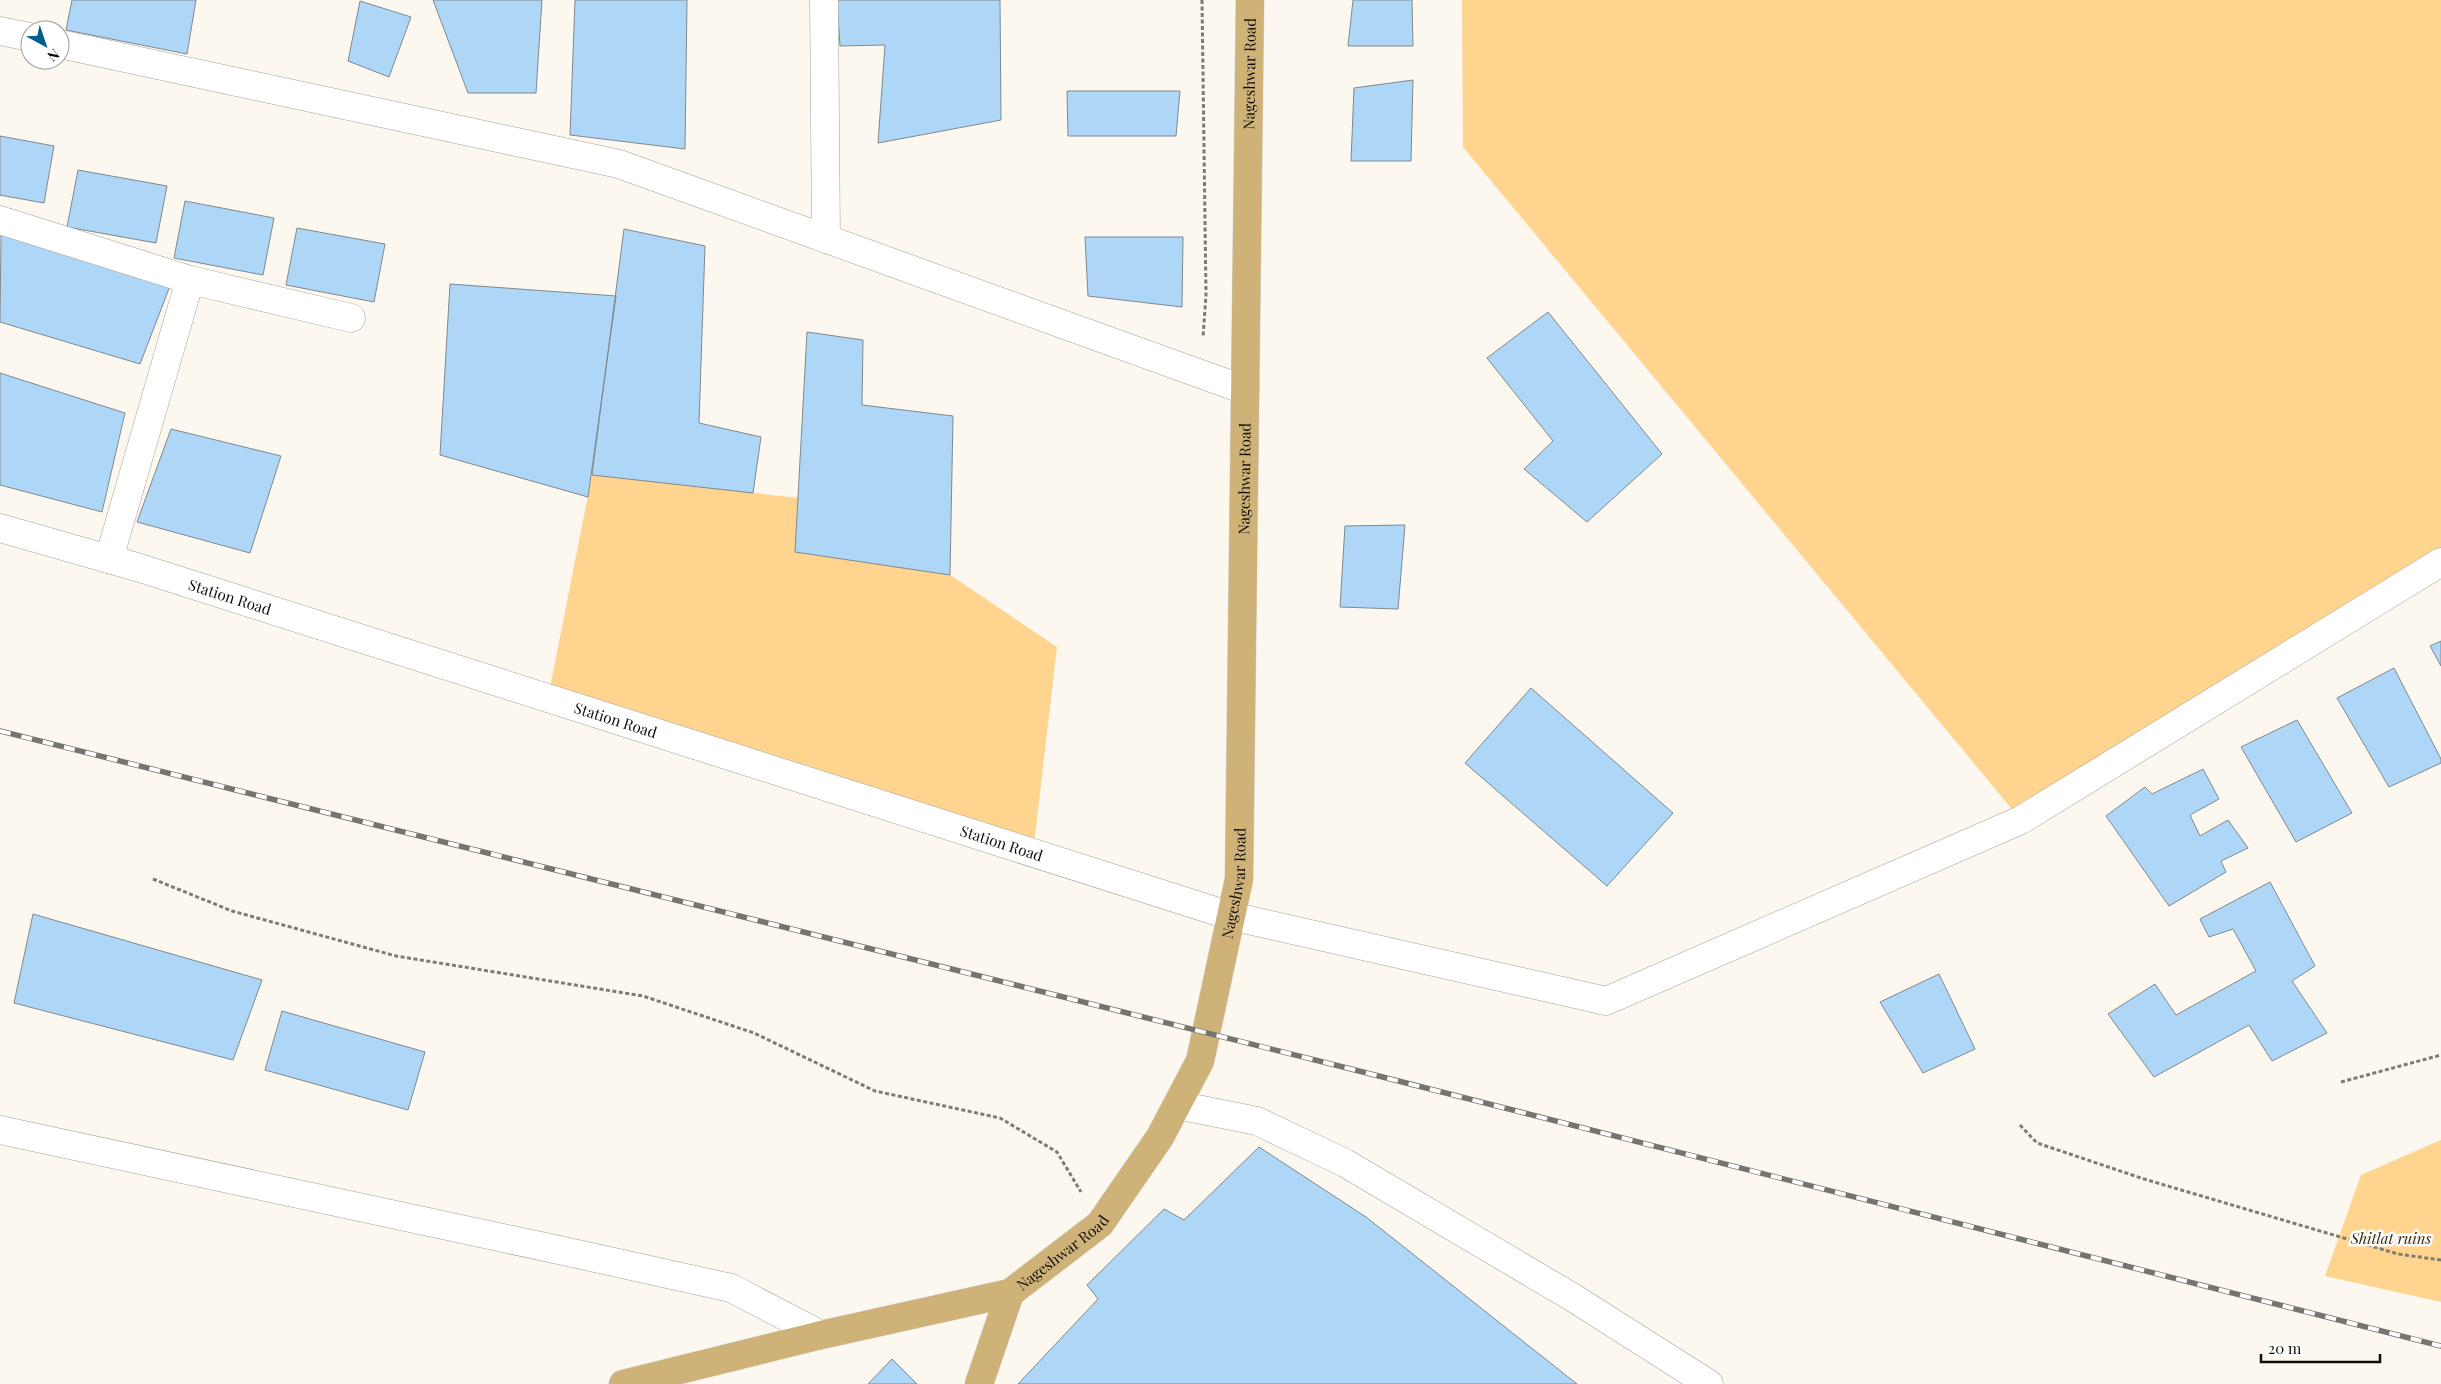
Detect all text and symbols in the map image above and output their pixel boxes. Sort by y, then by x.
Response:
street label: Nageshwar Road [1238,17,1260,130]
north arrow [20,20,70,70]
text: N [44,45,64,66]
street label: Nageshwar Road [1233,422,1255,535]
street label: Station Road [186,574,274,619]
street label: Station Road [572,697,660,742]
street label: Station Road [958,820,1046,865]
street label: Nageshwar Road [1217,827,1250,940]
street label: Nageshwar Road [1012,1211,1113,1295]
park label: Shitlat ruins [2350,1228,2432,1248]
scale bar [2261,1332,2380,1364]
text: 20 m [2268,1338,2302,1358]

